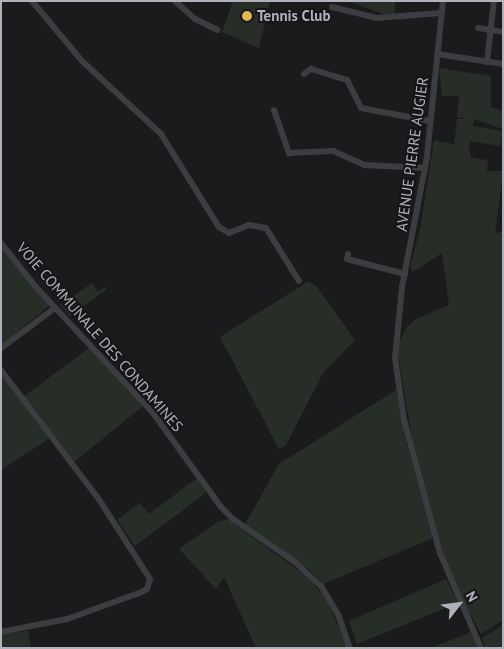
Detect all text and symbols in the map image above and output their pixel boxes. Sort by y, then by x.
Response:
place label: Tennis Club [257,7,331,25]
marker: Tennis Club [241,10,253,22]
street label: AVENUE PIERRE AUGIER [392,75,432,233]
street label: VOIE COMMUNALE DES CONDAMINES [13,239,187,435]
north arrow [434,579,484,629]
text: N [462,588,482,605]

